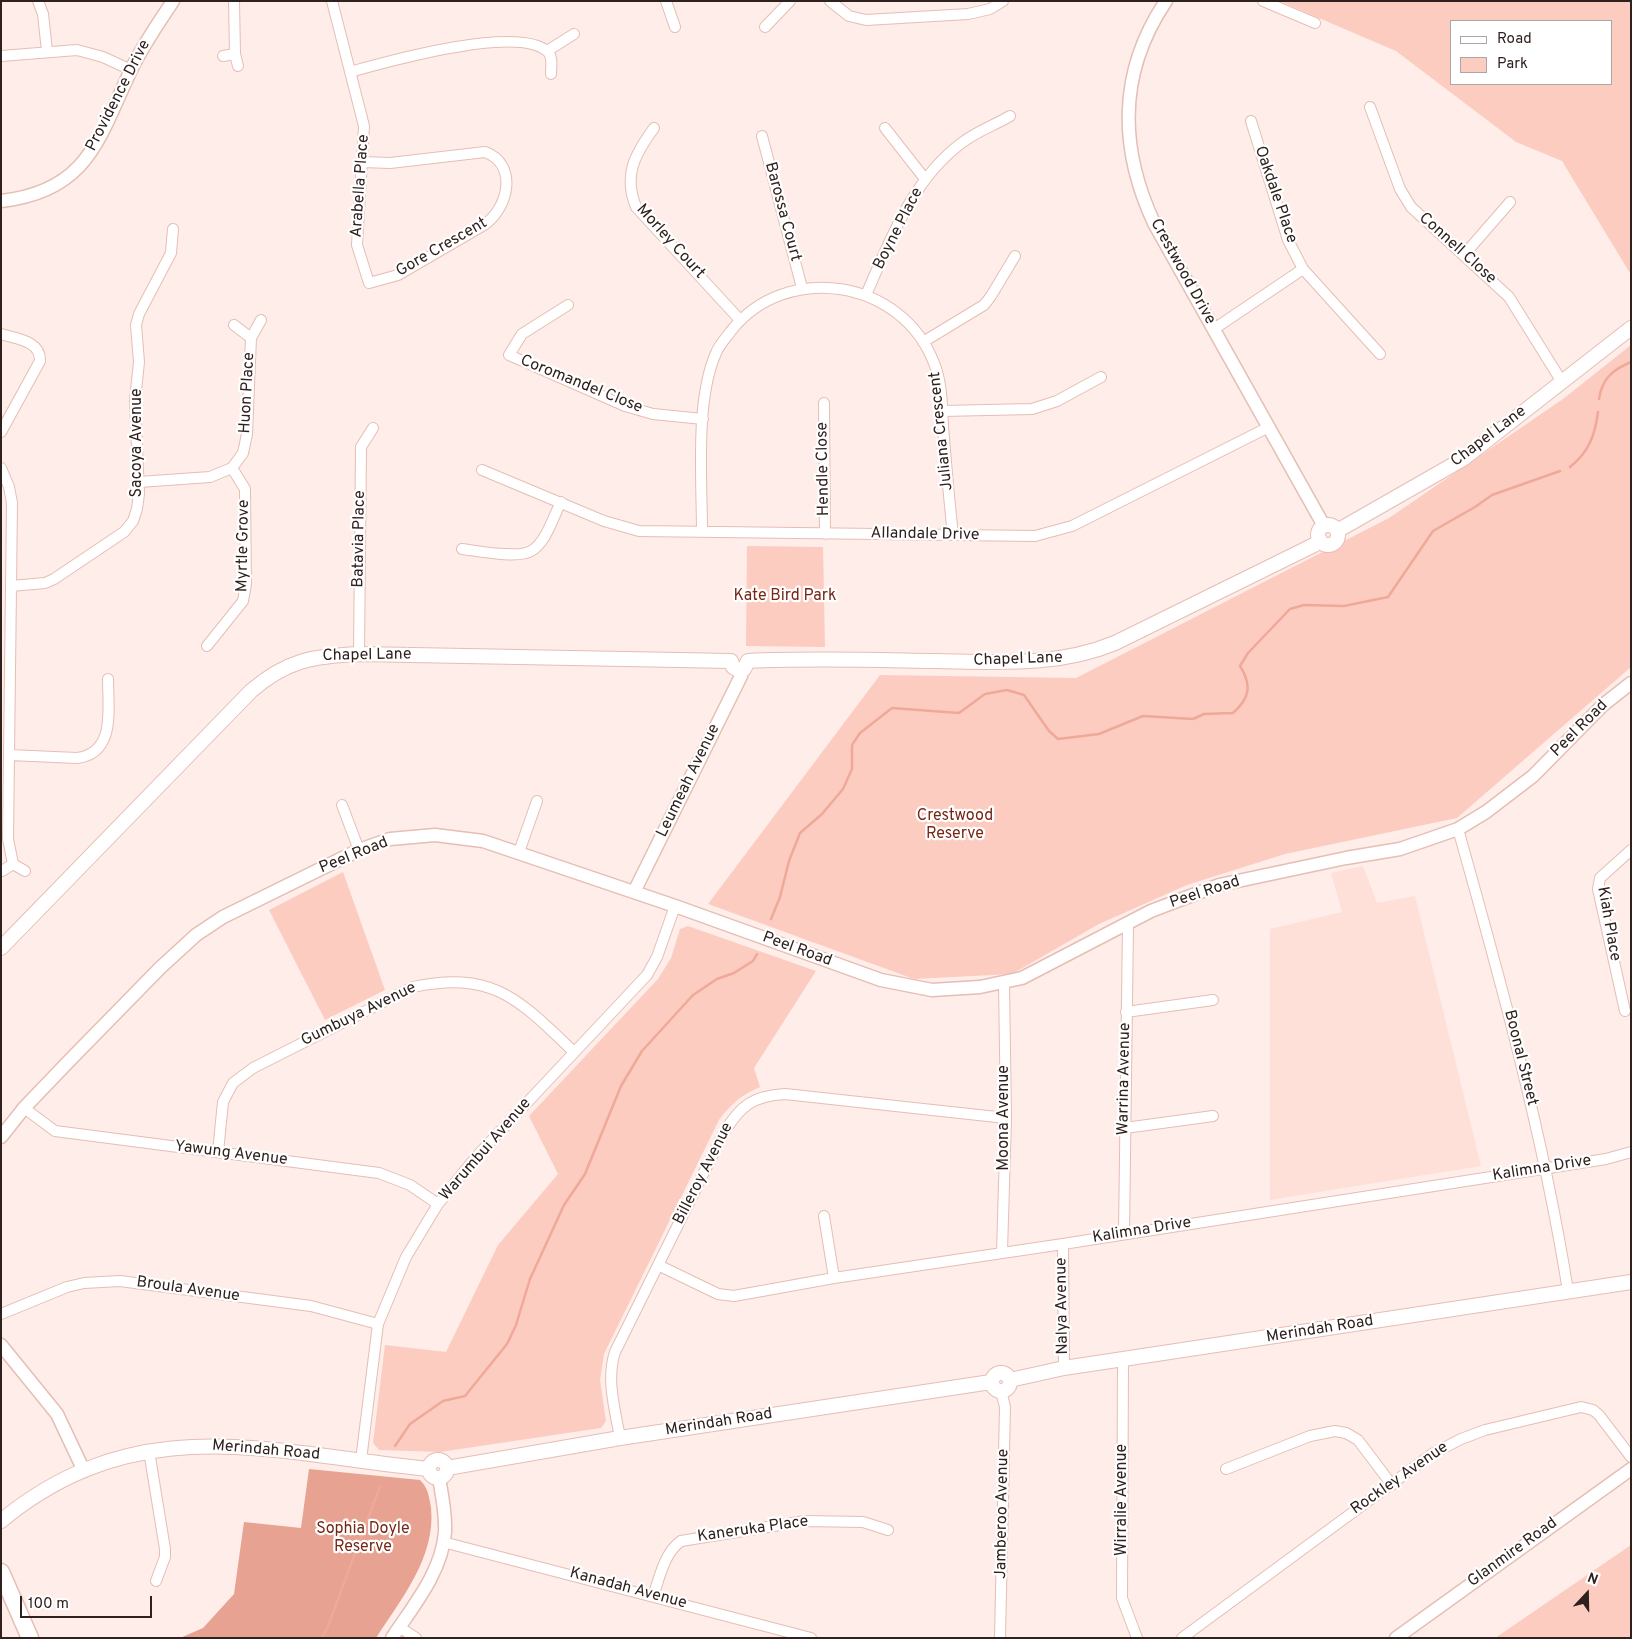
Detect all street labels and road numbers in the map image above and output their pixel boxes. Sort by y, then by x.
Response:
street label: Providence Drive [83,37,155,155]
street label: Arabella Place [348,134,374,238]
street label: Oakdale Place [1249,144,1301,246]
street label: Barossa Court [760,160,804,264]
street label: Boyne Place [870,185,928,273]
street label: Morley Court [632,201,708,283]
street label: Connell Close [1414,209,1500,289]
street label: Gore Crescent [393,214,491,282]
street label: Crestwood Drive [1145,216,1219,328]
street label: Huon Place [236,352,260,434]
street label: Coromandel Close [517,352,645,418]
street label: Juliana Crescent [926,371,958,491]
street label: Sacoya Avenue [128,388,148,498]
street label: Chapel Lane [1448,402,1530,472]
street label: Hendle Close [814,422,834,516]
street label: Batavia Place [350,490,370,588]
street label: Myrtle Grove [234,500,254,592]
street label: Allandale Drive [870,524,980,546]
street label: Chapel Lane [322,646,412,666]
street label: Chapel Lane [973,649,1063,671]
street label: Peel Road [1548,697,1612,761]
street label: Leumeah Avenue [653,721,725,841]
street label: Peel Road [317,833,391,879]
street label: Peel Road [1167,873,1243,913]
street label: Kiah Place [1592,885,1624,963]
street label: Peel Road [760,929,834,971]
street label: Gumbuya Avenue [298,979,420,1051]
street label: Boonal Street [1499,1008,1541,1108]
street label: Warrina Avenue [1114,1022,1136,1136]
street label: Moona Avenue [995,1065,1015,1171]
street label: Warumbui Avenue [436,1095,536,1205]
street label: Billeroy Avenue [670,1120,738,1228]
street label: Yawung Avenue [174,1138,288,1170]
street label: Kalimna Drive [1491,1152,1593,1186]
street label: Kalimna Drive [1091,1214,1193,1248]
street label: Nalya Avenue [1053,1257,1073,1355]
street label: Broula Avenue [135,1273,241,1307]
street label: Merindah Road [1265,1312,1375,1348]
street label: Merindah Road [664,1405,774,1441]
street label: Merindah Road [211,1437,321,1465]
street label: Rockley Avenue [1348,1438,1452,1520]
street label: Wirralie Avenue [1113,1444,1133,1556]
street label: Jamberoo Avenue [992,1449,1014,1579]
street label: Kaneruka Place [696,1513,810,1547]
street label: Glanmire Road [1465,1514,1561,1592]
street label: Kanadah Avenue [567,1564,689,1614]

